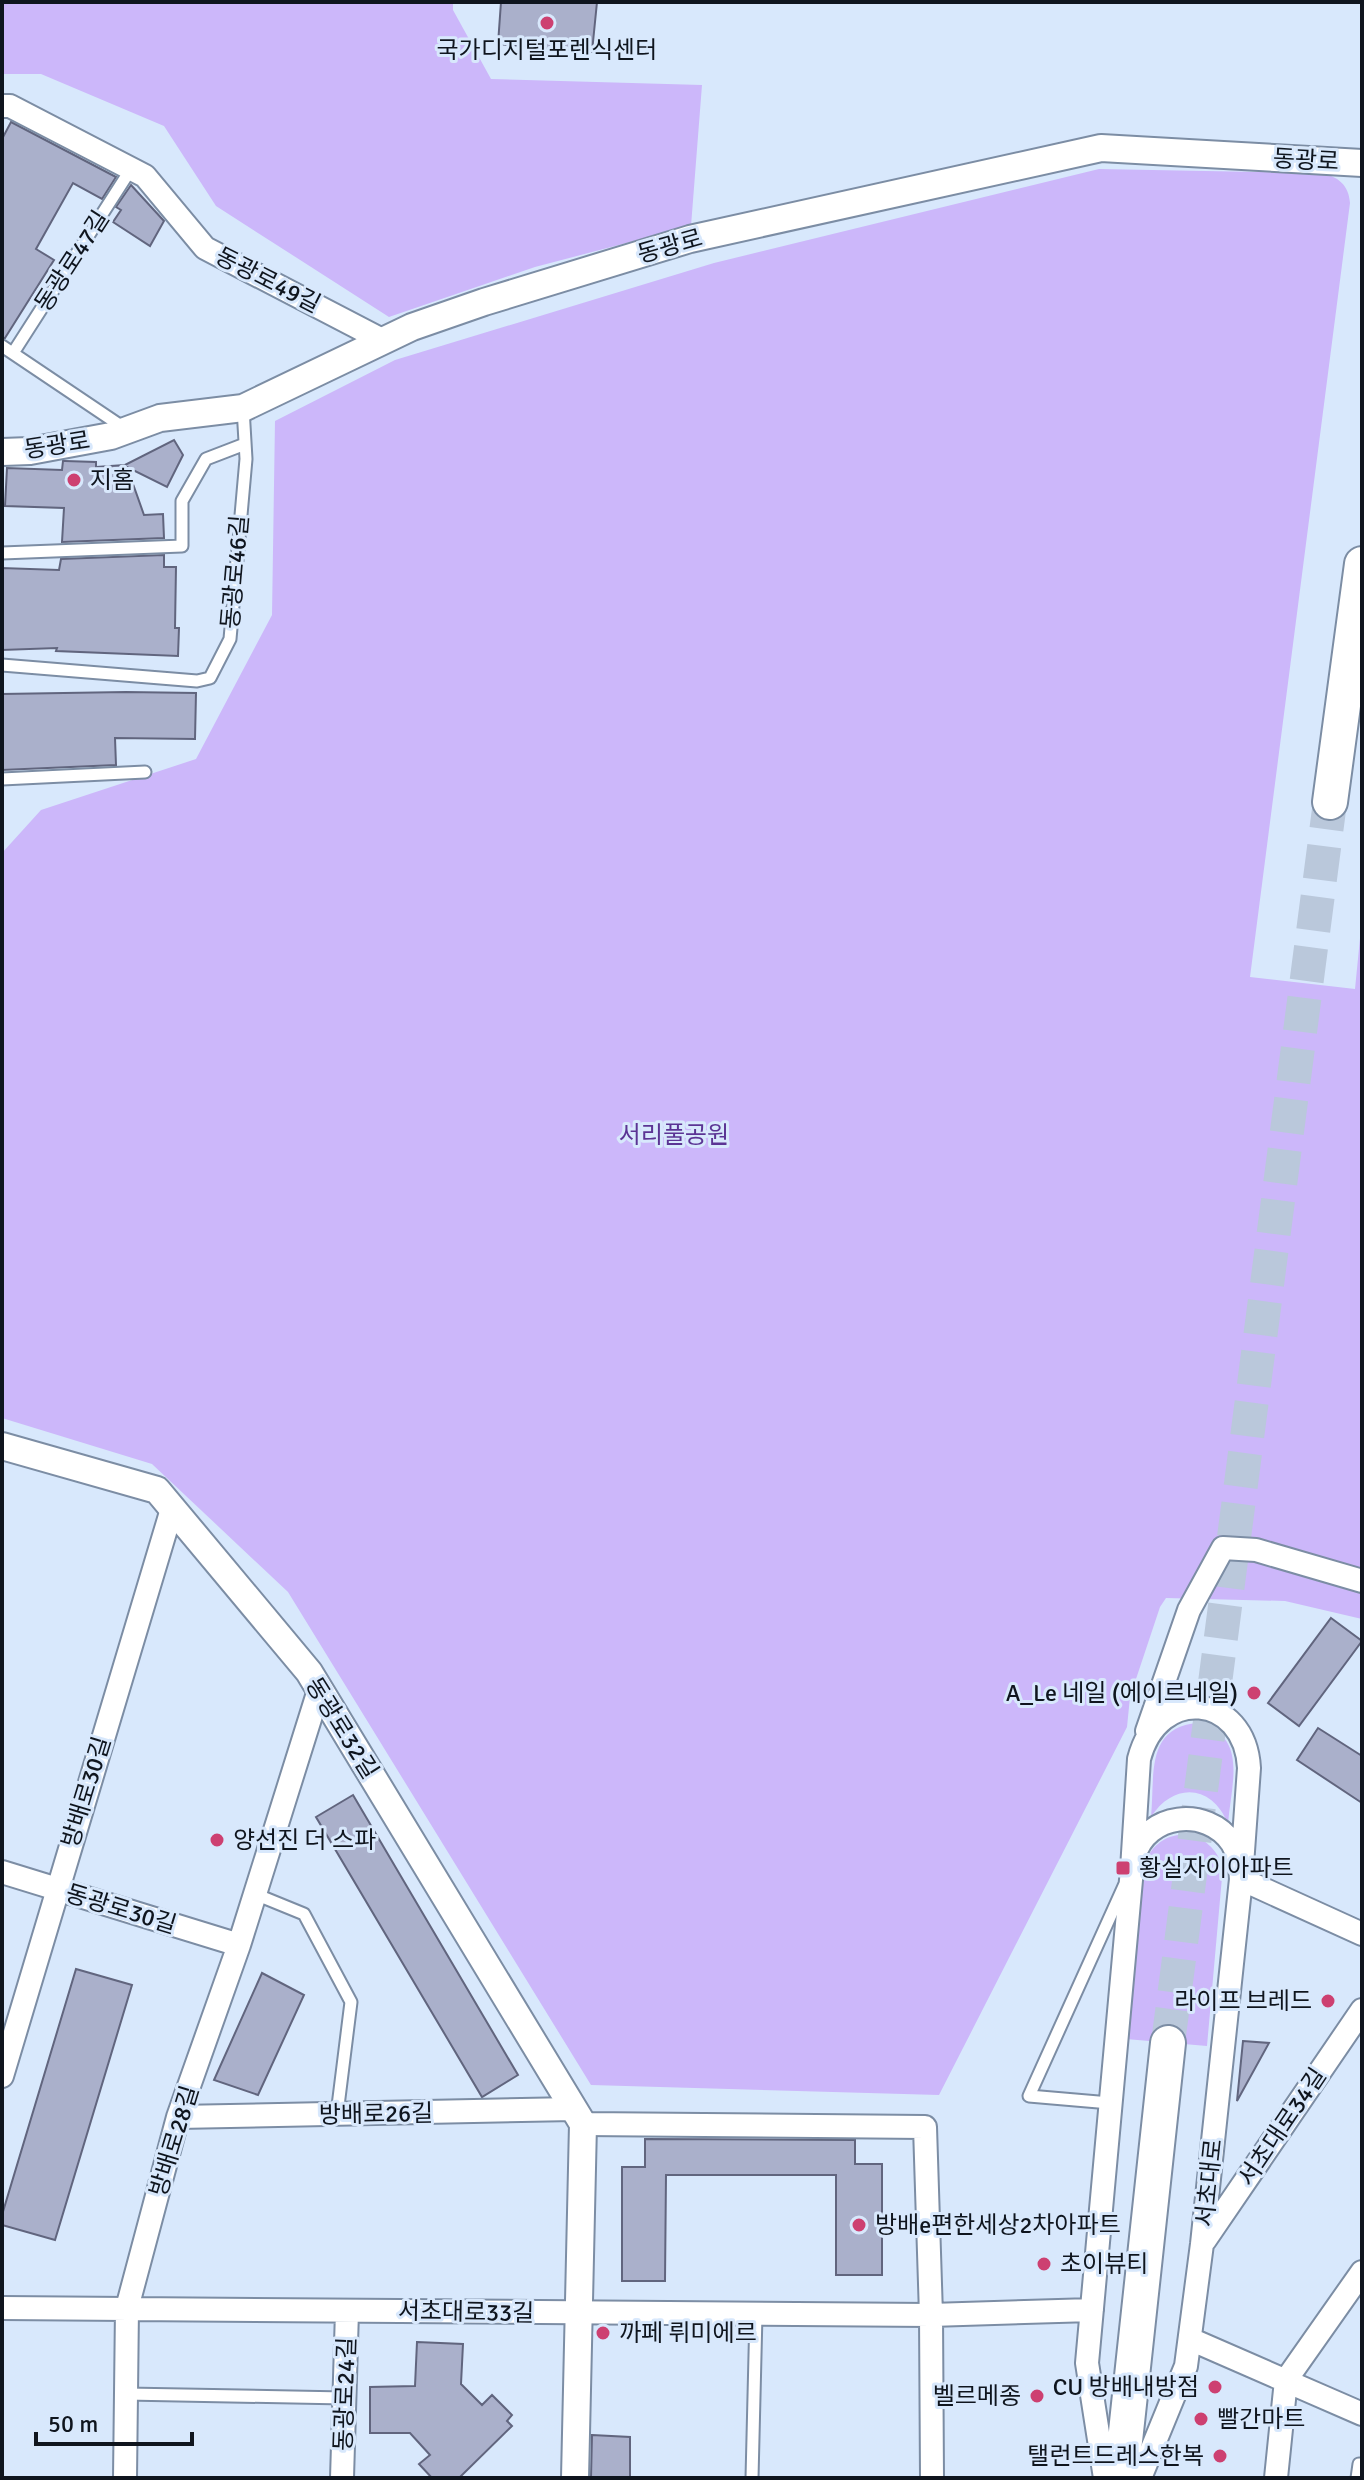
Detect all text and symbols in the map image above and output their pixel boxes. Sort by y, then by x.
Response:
marker: 국가디지털포렌식센터 [538,14,556,32]
place label: 국가디지털포렌식센터 [437,35,657,65]
street label: 동광로 [1272,143,1340,177]
street label: 동광로47길 [28,205,116,317]
street label: 동광로 [634,222,706,270]
street label: 동광로49길 [210,241,326,319]
street label: 동광로 [22,425,92,465]
place label: 지홈 [90,465,134,495]
marker: 지홈 [65,471,83,489]
street label: 동광로46길 [215,514,255,630]
park label: 서리풀공원 [619,1120,729,1150]
street label: 동광로32길 [299,1672,385,1784]
place label: A_Le 네일 (에이르네일) [1006,1678,1238,1708]
marker: A_Le 네일 (에이르네일) [1245,1684,1263,1702]
street label: 방배로30길 [55,1733,117,1851]
place label: 양선진 더 스파 [233,1825,376,1855]
marker: 양선진 더 스파 [208,1831,226,1849]
place label: 황실자이아파트 [1139,1853,1294,1883]
marker: 황실자이아파트 [1114,1859,1132,1877]
street label: 동광로30길 [62,1878,180,1940]
place label: 라이프 브레드 [1174,1986,1312,2016]
marker: 라이프 브레드 [1319,1992,1337,2010]
street label: 서초대로34길 [1231,2062,1333,2192]
street label: 방배로28길 [143,2082,205,2200]
street label: 방배로26길 [319,2098,433,2130]
street label: 서초대로 [1189,2138,1229,2228]
place label: 방배e편한세상2차아파트 [875,2210,1121,2240]
marker: 방배e편한세상2차아파트 [850,2216,868,2234]
place label: 초이뷰티 [1060,2249,1148,2279]
marker: 초이뷰티 [1035,2255,1053,2273]
street label: 서초대로33길 [398,2296,534,2328]
place label: 까페 뤼미에르 [619,2318,757,2348]
marker: 까페 뤼미에르 [594,2324,612,2342]
street label: 동광로24길 [328,2336,362,2452]
place label: CU 방배내방점 [1053,2372,1199,2402]
marker: CU 방배내방점 [1206,2378,1224,2396]
place label: 벨르메종 [933,2381,1021,2411]
marker: 벨르메종 [1028,2387,1046,2405]
scale bar [36,2396,192,2446]
place label: 빨간마트 [1217,2404,1305,2434]
text: 50 m [48,2409,98,2439]
marker: 빨간마트 [1192,2410,1210,2428]
place label: 탤런트드레스한복 [1027,2441,1204,2471]
marker: 탤런트드레스한복 [1211,2447,1229,2465]

